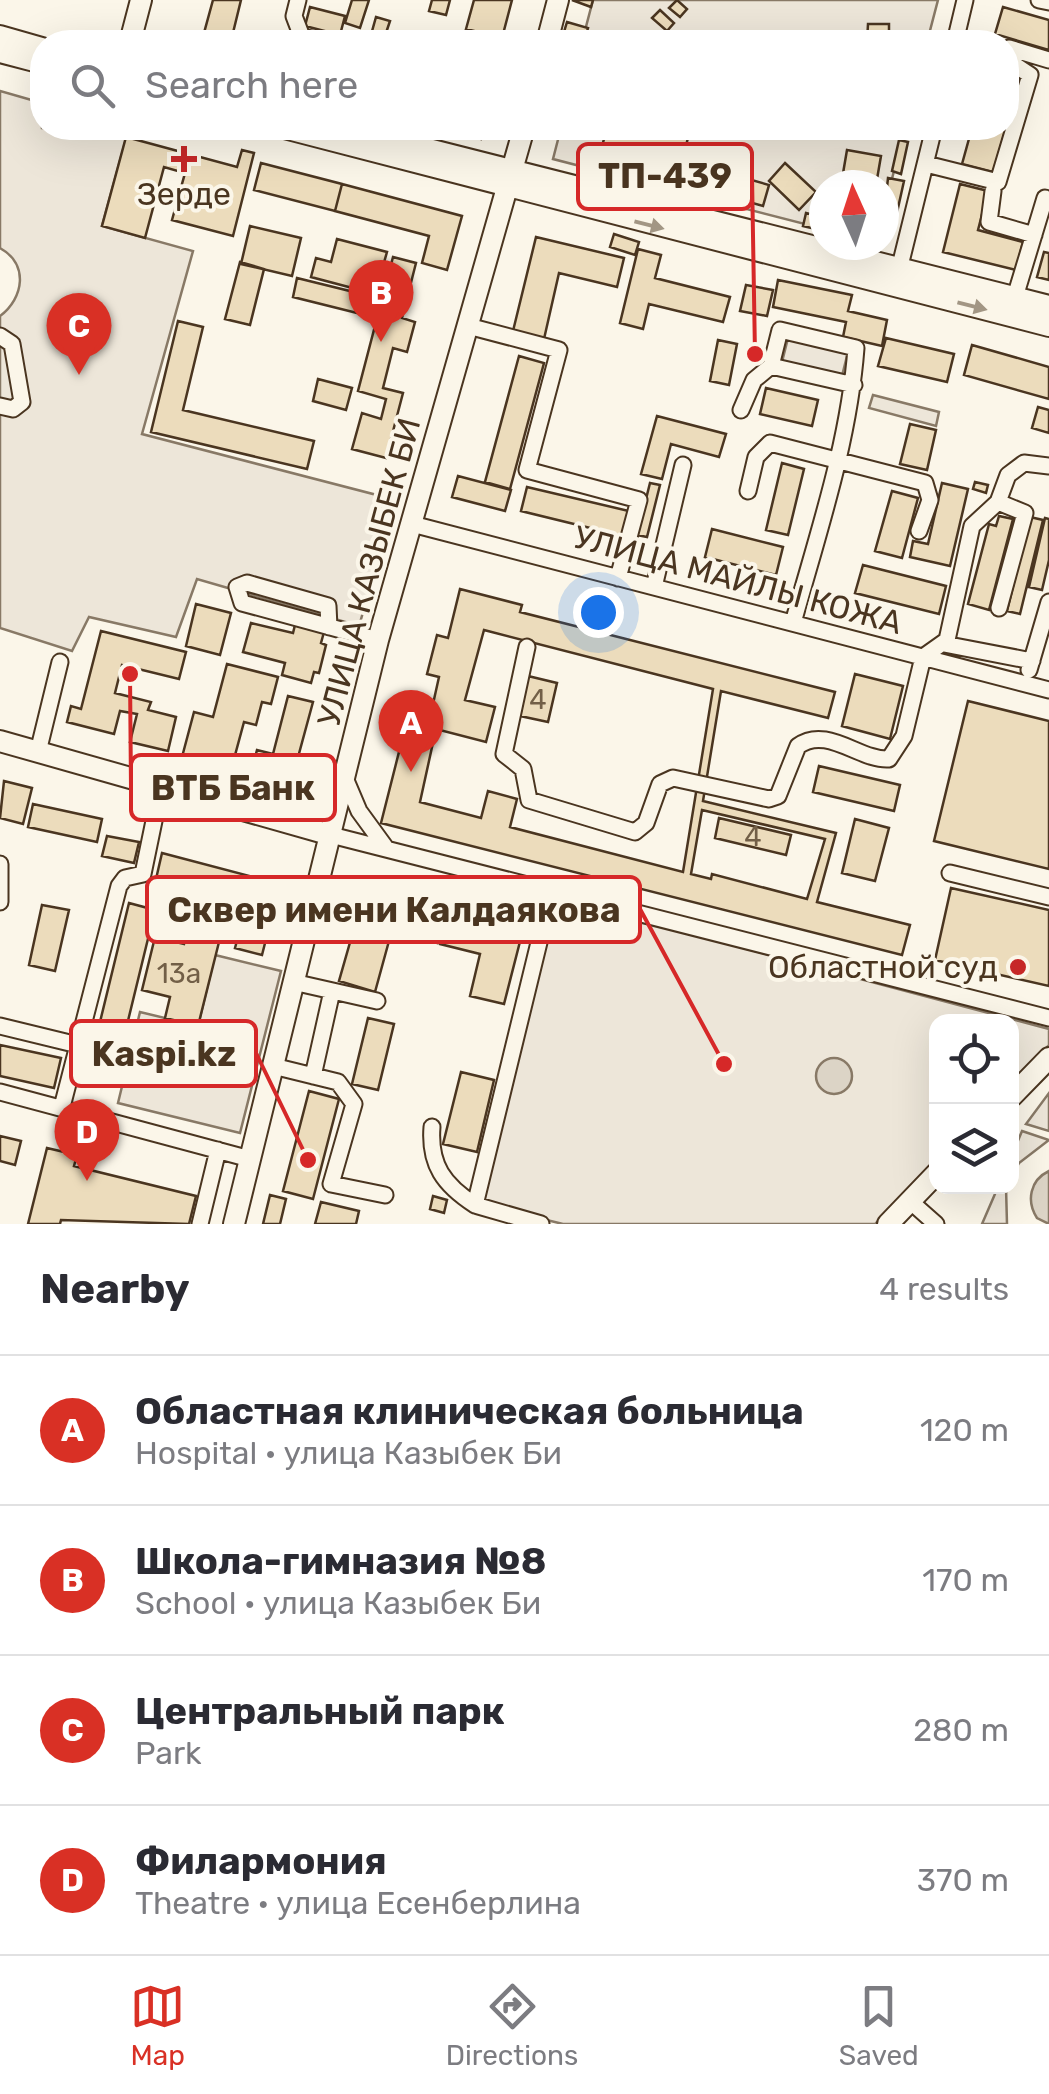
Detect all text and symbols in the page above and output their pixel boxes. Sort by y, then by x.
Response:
search box [30,30,1019,140]
icon: search [65,58,120,113]
text: Search here [145,62,358,108]
callout: ТП-439 [578,144,752,209]
marker: Зерде [173,148,195,170]
text: ТП-439 [598,155,732,197]
north arrow [809,170,899,260]
place label: Зерде [137,175,231,213]
one-way arrow [634,217,665,233]
pin: B [348,260,414,342]
pin: C [46,292,112,375]
one-way arrow [957,299,988,315]
street label: УЛИЦА КАЗЫБЕК БИ [310,414,428,730]
street label: УЛИЦА МАЙЛЫ КОЖА [570,518,906,642]
your location [573,587,624,638]
house number: 4 [529,683,547,716]
pin: A [378,690,444,772]
callout: ВТБ Банк [131,755,335,820]
text: ВТБ Банк [151,767,315,809]
house number: 4 [744,820,762,853]
callout: Сквер имени Калдаякова [147,877,640,942]
text: Сквер имени Калдаякова [167,889,621,931]
place label: Областной суд [768,948,998,986]
marker: Областной суд [1007,956,1029,978]
house number: 13а [157,957,201,990]
map controls [929,1014,1019,1194]
button: locate [929,1014,1019,1104]
callout: Kaspi.kz [71,1021,256,1086]
text: Kaspi.kz [92,1033,236,1075]
pin: D [54,1098,120,1181]
button: layers [929,1104,1019,1194]
text: Nearby [40,1264,190,1314]
text: 4 results [879,1270,1009,1308]
text: Областная клиническая больница [135,1388,804,1434]
text: A [61,1411,84,1449]
text: 120 m [920,1411,1009,1449]
text: Hospital · улица Казыбек Би [135,1434,562,1472]
text: Школа-гимназия №8 [135,1538,546,1584]
text: B [61,1561,84,1599]
text: 170 m [922,1561,1009,1599]
text: School · улица Казыбек Би [135,1584,541,1622]
text: Центральный парк [135,1688,505,1734]
text: C [61,1711,84,1749]
text: 280 m [913,1711,1009,1749]
text: Park [135,1734,202,1772]
text: Филармония [135,1838,387,1884]
text: D [61,1861,84,1899]
text: 370 m [917,1861,1009,1899]
text: Theatre · улица Есенберлина [135,1884,581,1922]
tab: Map [130,1979,185,2072]
tab: Directions [446,1979,578,2072]
tab: Saved [839,1979,919,2072]

